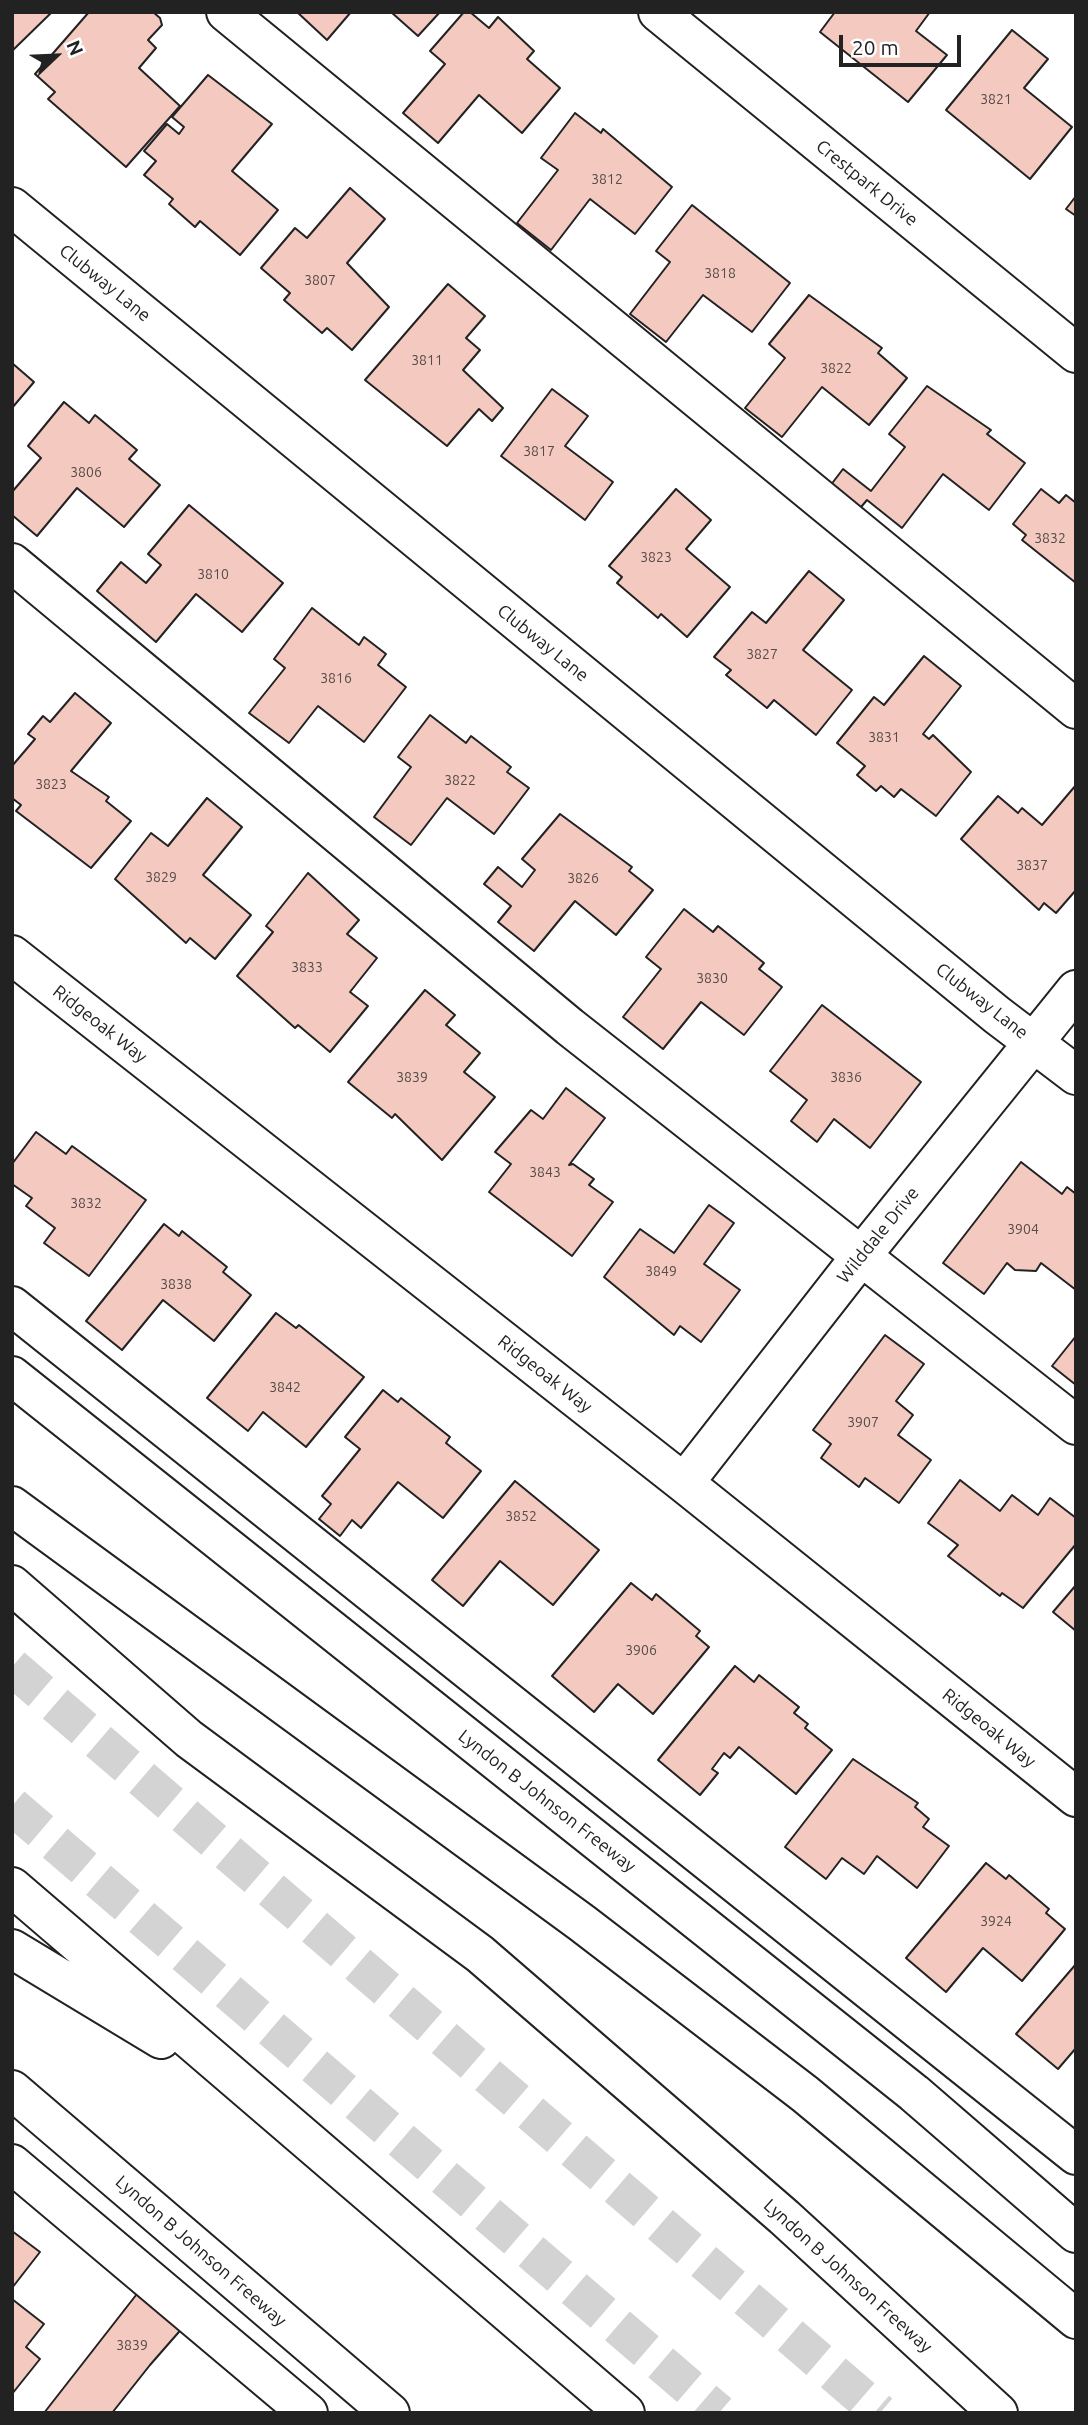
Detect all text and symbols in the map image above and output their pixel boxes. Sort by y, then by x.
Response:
north arrow [21,21,91,91]
scale bar [843,21,965,65]
text: 20 m [852,35,899,59]
text: N [62,37,88,59]
house number: 3821 [980,91,1012,107]
street label: Crestpark Drive [812,135,922,231]
house number: 3812 [591,171,623,187]
street label: Clubway Lane [55,240,155,326]
house number: 3818 [704,265,736,281]
house number: 3807 [304,272,336,288]
house number: 3811 [411,352,443,368]
house number: 3822 [820,360,852,376]
house number: 3817 [523,443,555,459]
house number: 3806 [70,464,102,480]
house number: 3832 [1034,530,1066,546]
house number: 3823 [640,549,672,565]
house number: 3810 [197,566,229,582]
street label: Clubway Lane [493,600,593,686]
house number: 3827 [746,646,778,662]
house number: 3816 [320,670,352,686]
house number: 3831 [868,729,900,745]
house number: 3822 [444,772,476,788]
house number: 3823 [35,776,67,792]
house number: 3837 [1016,857,1048,873]
house number: 3829 [145,869,177,885]
house number: 3826 [567,870,599,886]
street label: Clubway Lane [932,958,1032,1044]
house number: 3833 [291,959,323,975]
house number: 3830 [696,970,728,986]
street label: Ridgeoak Way [49,981,151,1067]
house number: 3839 [396,1069,428,1085]
house number: 3836 [830,1069,862,1085]
house number: 3843 [529,1164,561,1180]
street label: Wilddale Drive [833,1182,923,1288]
house number: 3832 [70,1195,102,1211]
house number: 3904 [1007,1221,1039,1237]
house number: 3849 [645,1263,677,1279]
house number: 3838 [160,1276,192,1292]
street label: Ridgeoak Way [494,1331,596,1417]
house number: 3842 [269,1379,301,1395]
house number: 3907 [847,1414,879,1430]
house number: 3852 [505,1508,537,1524]
house number: 3906 [625,1642,657,1658]
street label: Ridgeoak Way [938,1684,1040,1772]
street label: Lyndon B Johnson Freeway [454,1725,640,1877]
house number: 3924 [980,1913,1012,1929]
street label: Lyndon B Johnson Freeway [111,2171,291,2331]
street label: Lyndon B Johnson Freeway [759,2195,937,2357]
house number: 3839 [116,2337,148,2353]

